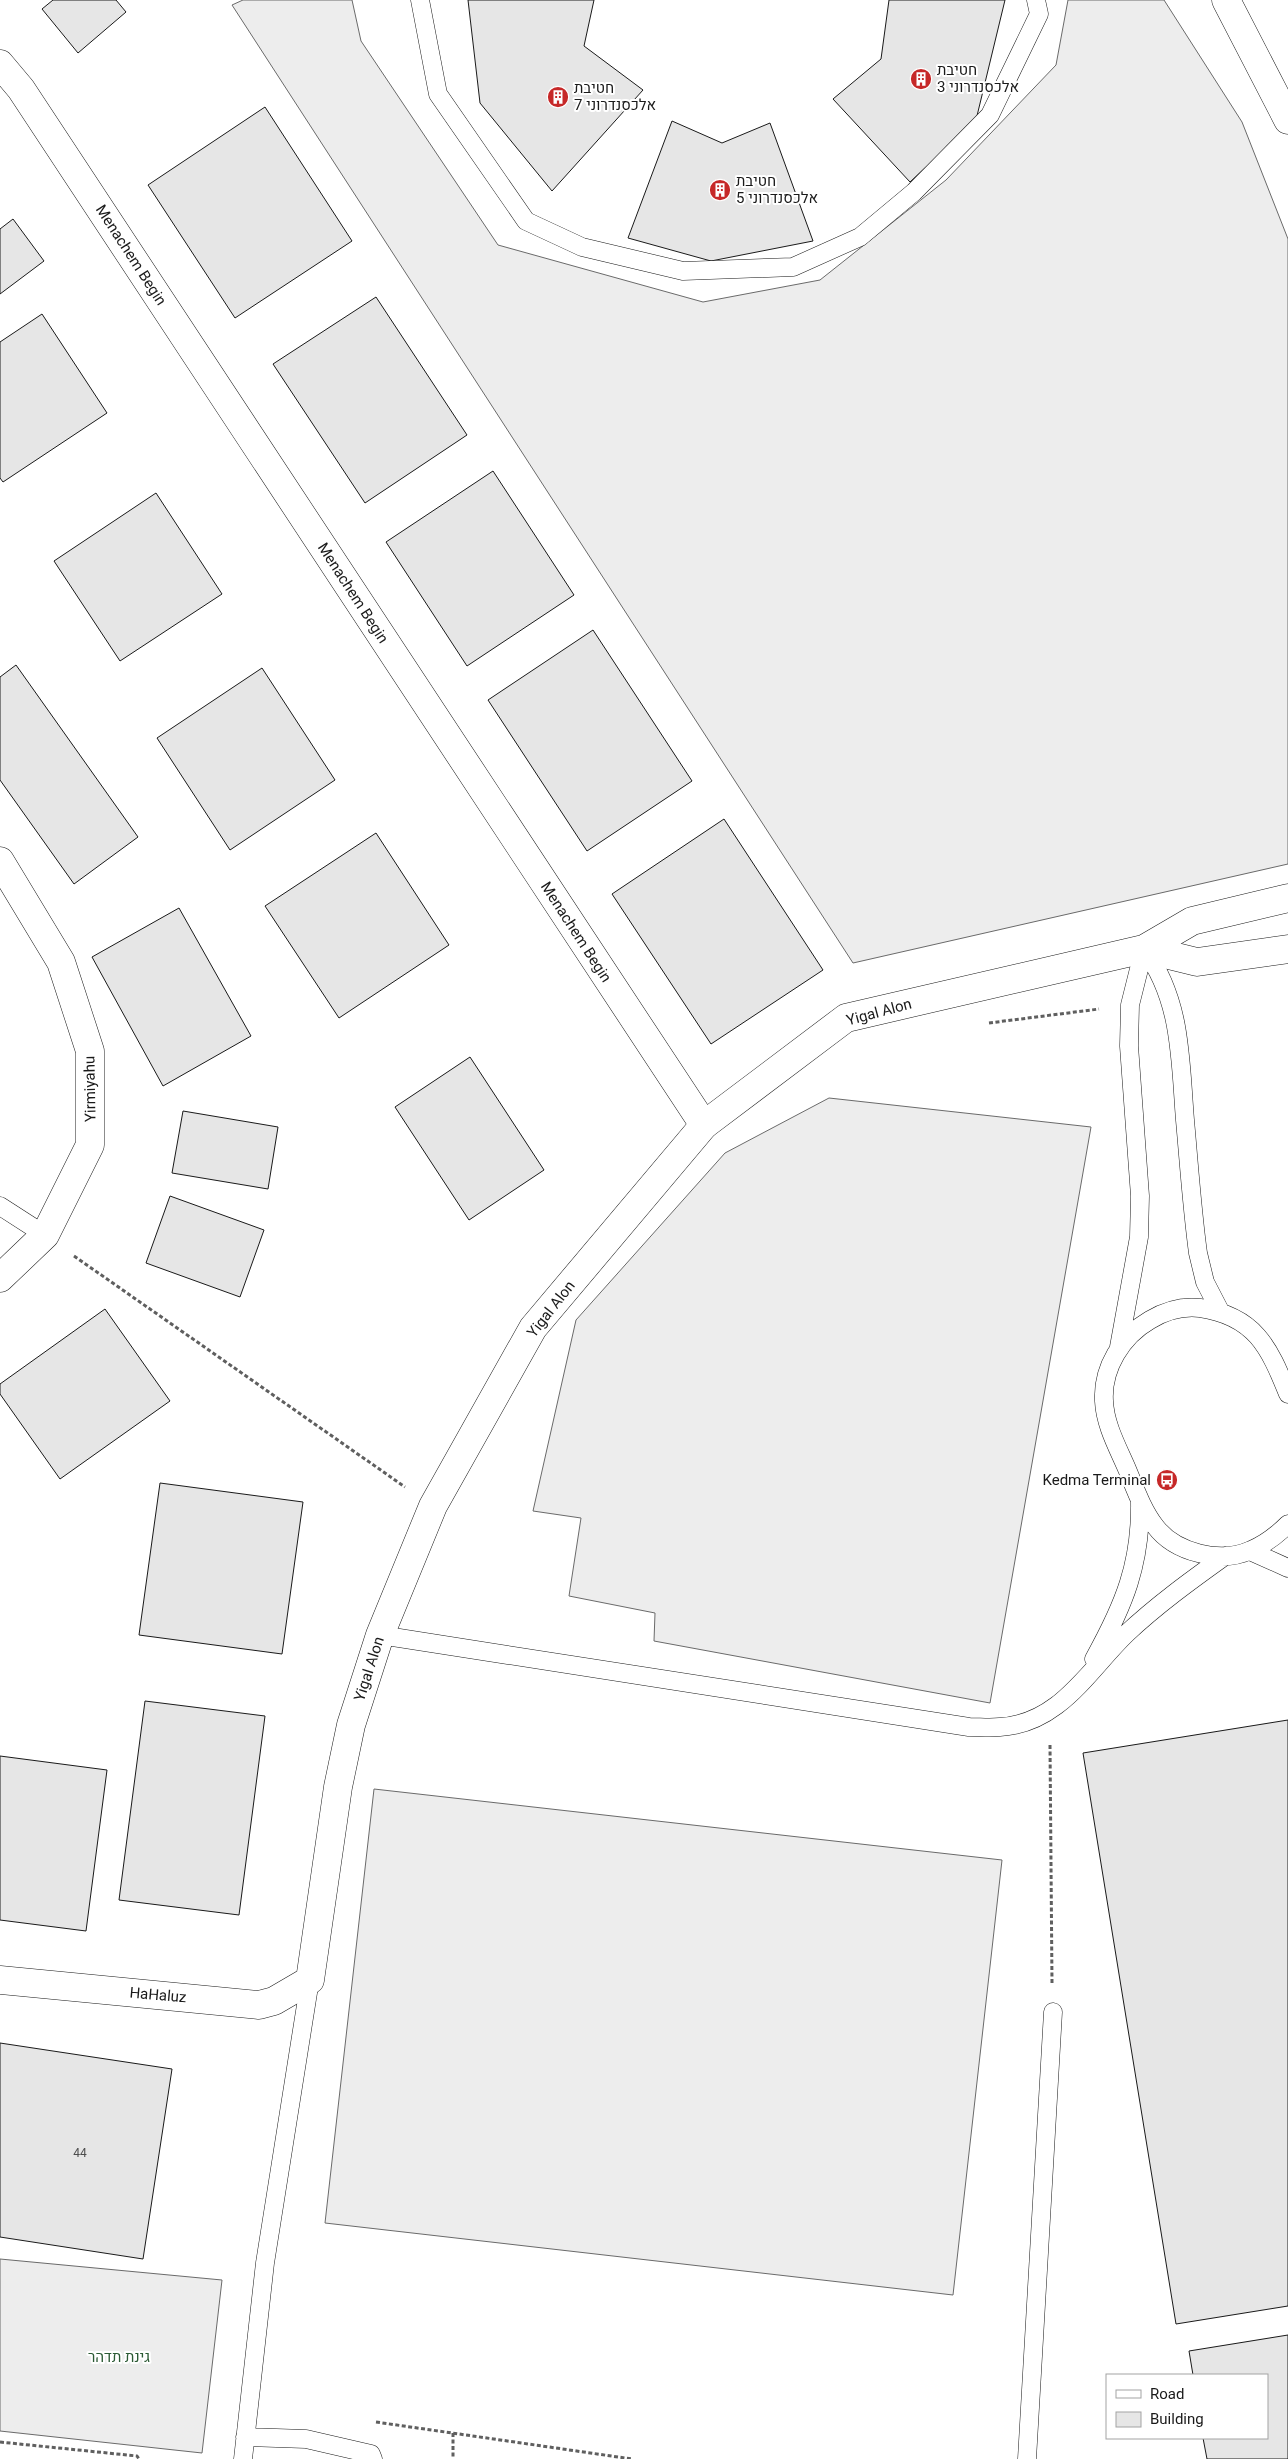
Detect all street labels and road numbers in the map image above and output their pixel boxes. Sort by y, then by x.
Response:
street label: Menachem Begin [92,201,170,309]
street label: Menachem Begin [314,539,392,647]
street label: Menachem Begin [537,878,615,986]
street label: Yigal Alon [844,995,914,1029]
street label: Yirmiyahu [80,1056,100,1122]
street label: Yigal Alon [523,1277,579,1341]
street label: Yigal Alon [350,1634,388,1704]
street label: HaHaluz [129,1984,187,2006]

